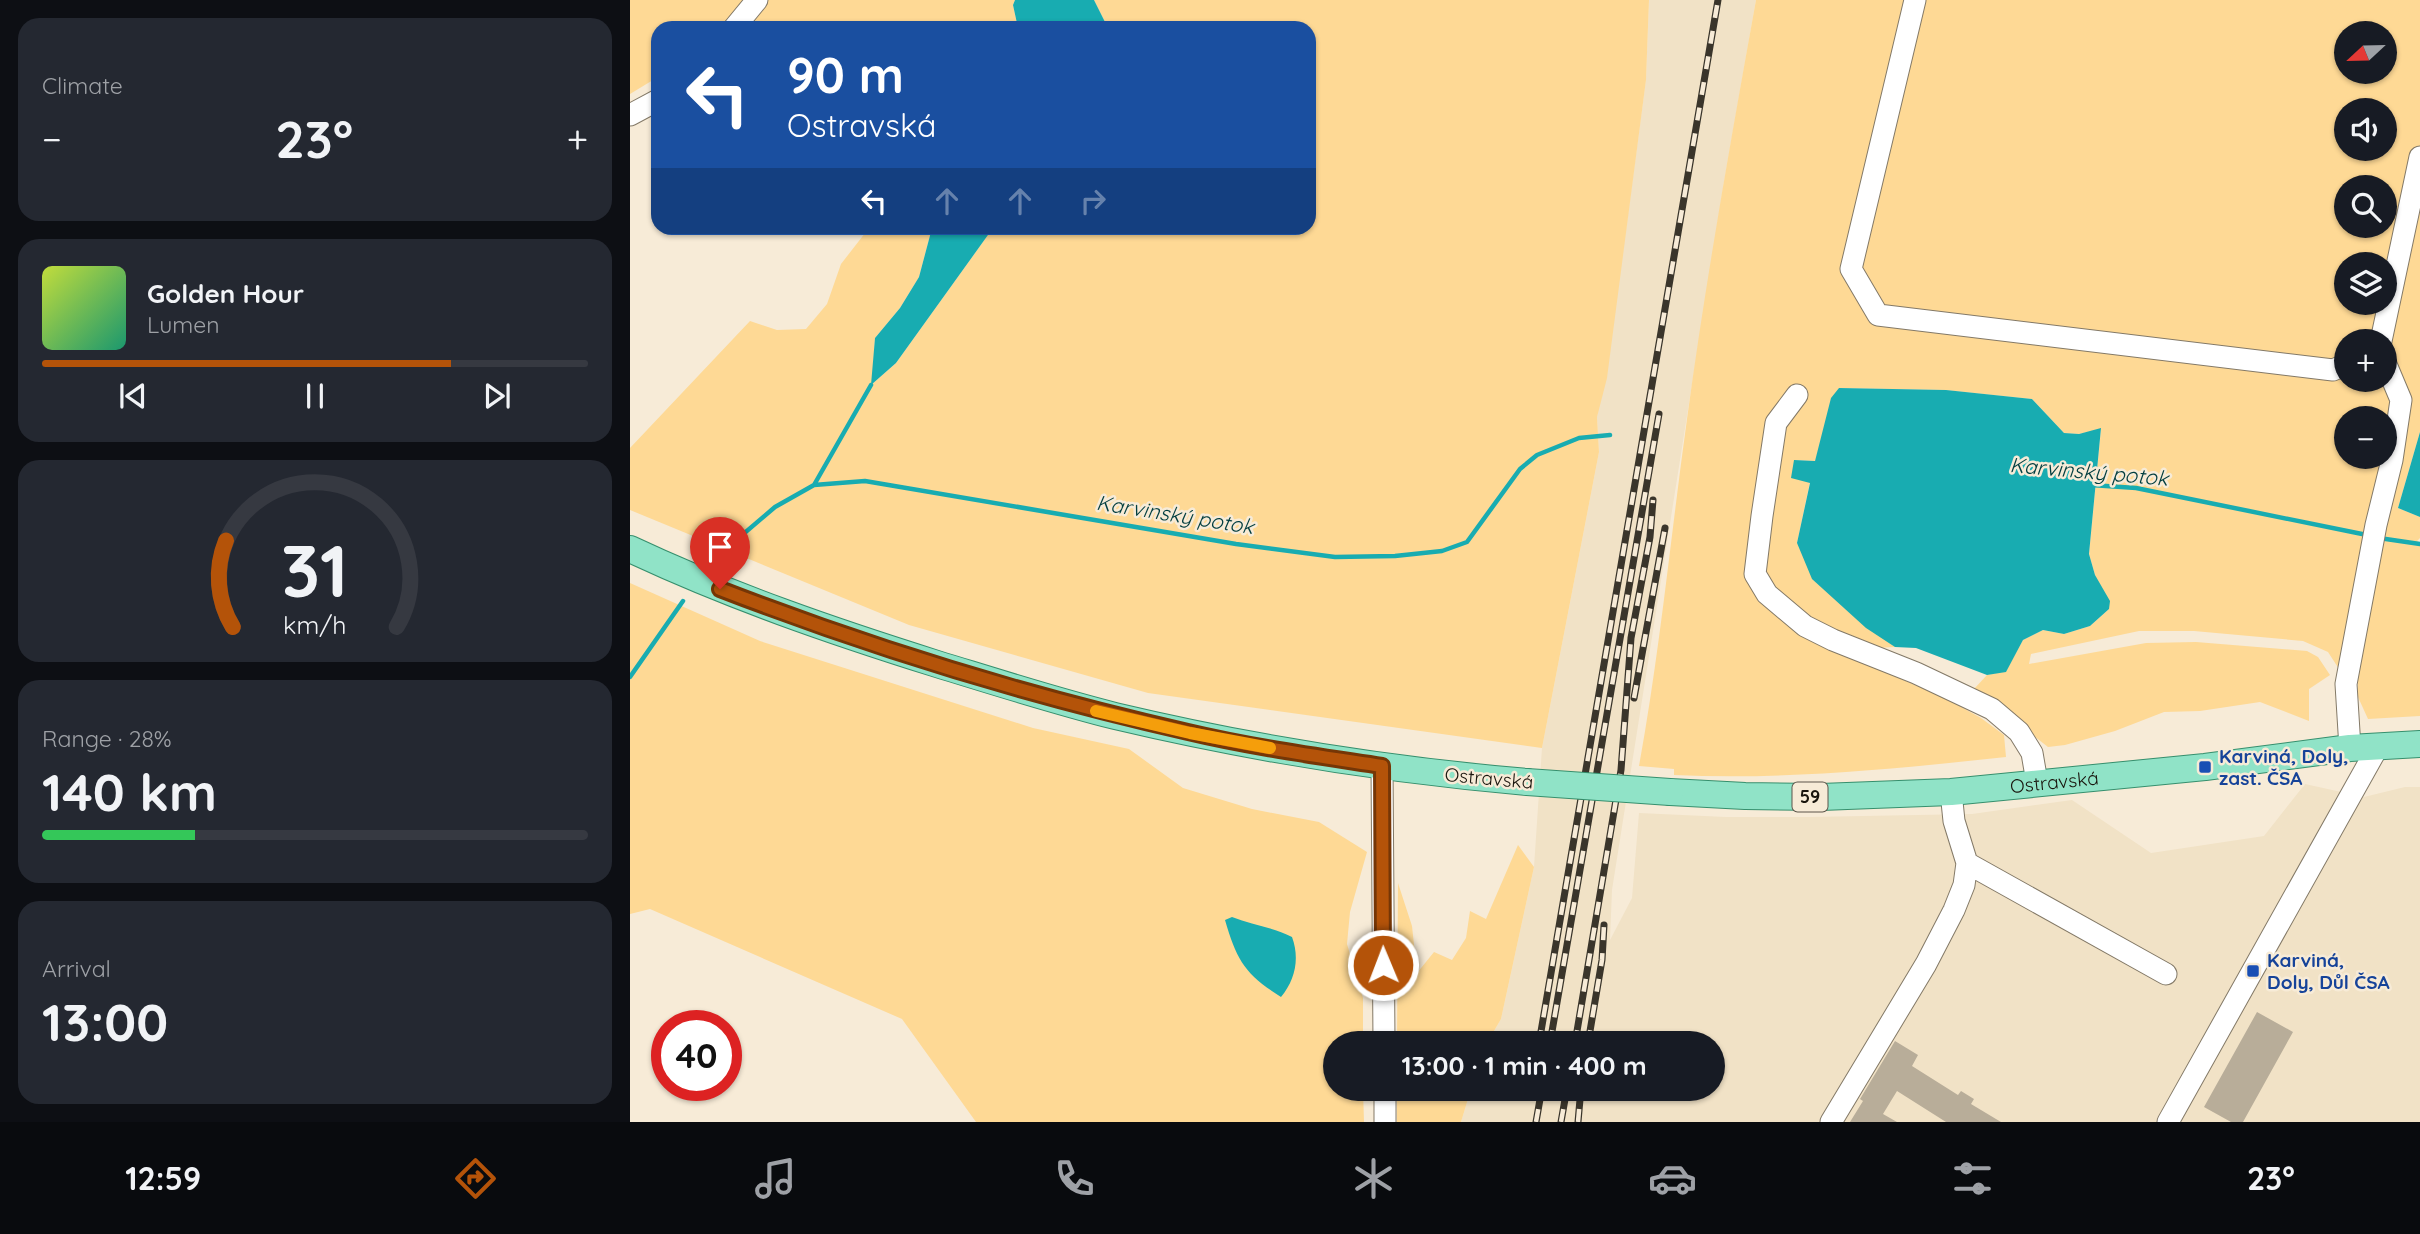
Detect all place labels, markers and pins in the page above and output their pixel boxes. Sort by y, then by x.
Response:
pin [690,517,750,589]
place label: Karviná, Doly, zast. ČSA [2219,744,2348,790]
marker: Karviná, Doly, zast. ČSA [2197,759,2213,775]
place label: Karviná, Doly, Důl ČSA [2267,948,2390,994]
marker: Karviná, Doly, Důl ČSA [2245,963,2261,979]

